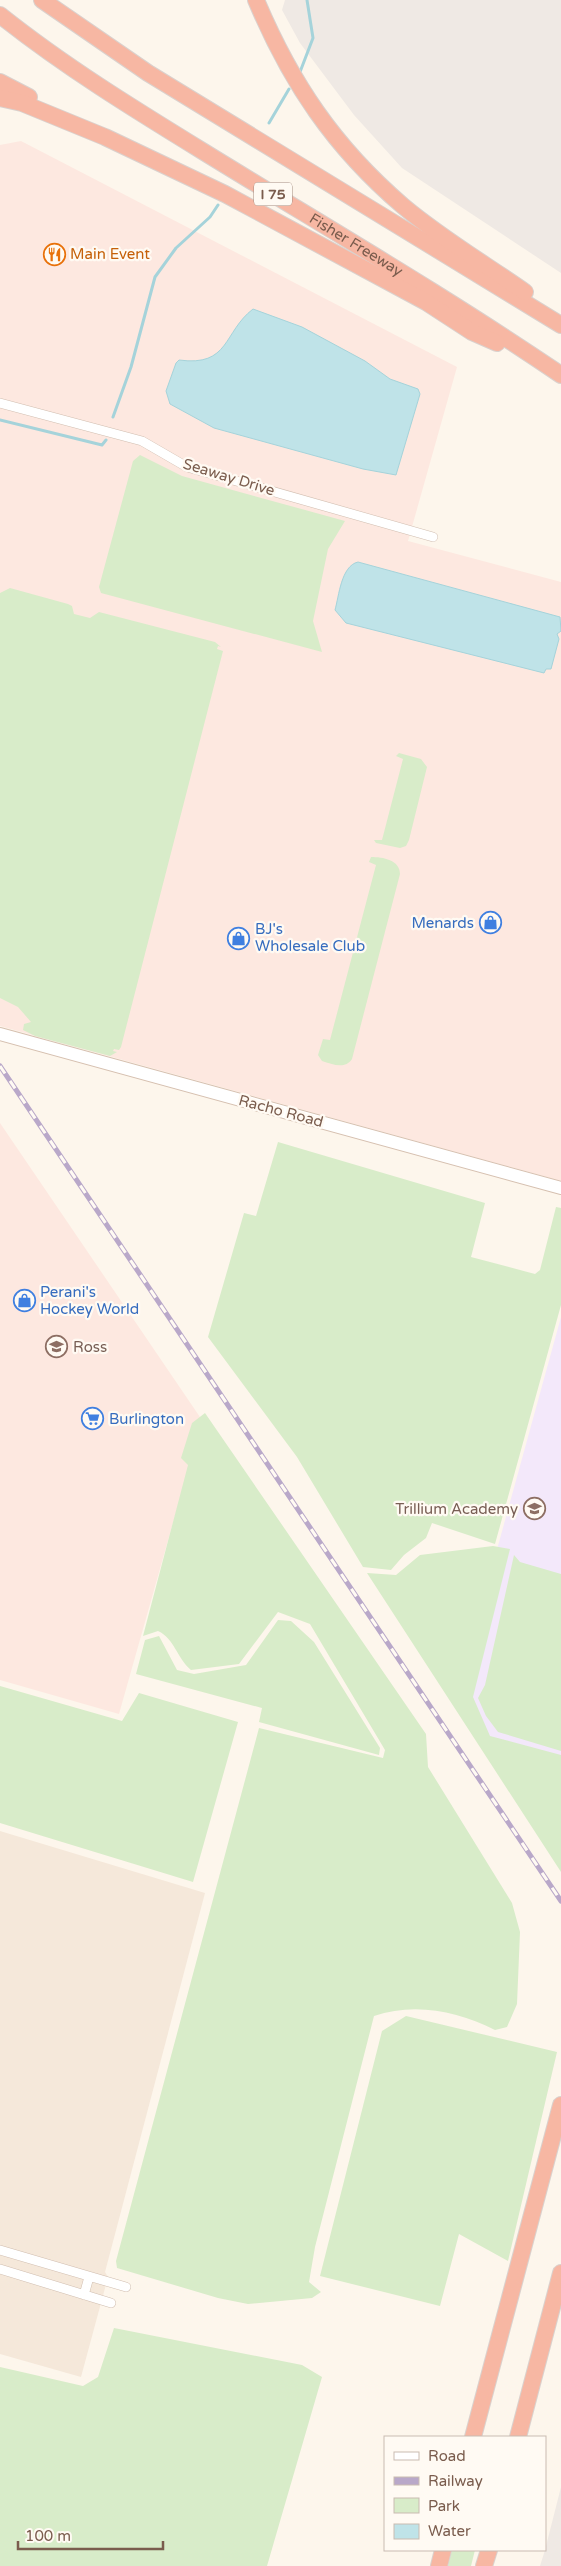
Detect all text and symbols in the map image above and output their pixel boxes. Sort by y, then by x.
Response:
road number: I 75 [254,182,292,205]
street label: Fisher Freeway [306,209,406,280]
restaurant icon: Main Event [42,242,66,266]
place label: Main Event [70,245,150,263]
street label: Seaway Drive [181,455,277,499]
shop icon: Menards [478,911,502,935]
place label: Menards [411,914,474,932]
place label: BJ's Wholesale Club [255,920,365,955]
shop icon: BJ's Wholesale Club [227,926,251,950]
street label: Racho Road [237,1091,325,1131]
place label: Perani's Hockey World [40,1283,139,1318]
shop icon: Perani's Hockey World [12,1289,36,1313]
school or university icon: Ross [45,1335,69,1359]
place label: Ross [73,1338,107,1356]
supermarket icon: Burlington [81,1407,105,1431]
place label: Burlington [109,1410,184,1428]
school or university icon: Trillium Academy [522,1497,546,1521]
place label: Trillium Academy [395,1500,518,1518]
legend [384,2436,546,2551]
text: Road [428,2447,466,2465]
text: Railway [428,2472,483,2490]
text: Park [428,2497,460,2515]
scale bar [18,2518,162,2550]
text: Water [428,2522,471,2540]
text: 100 m [25,2527,71,2545]

